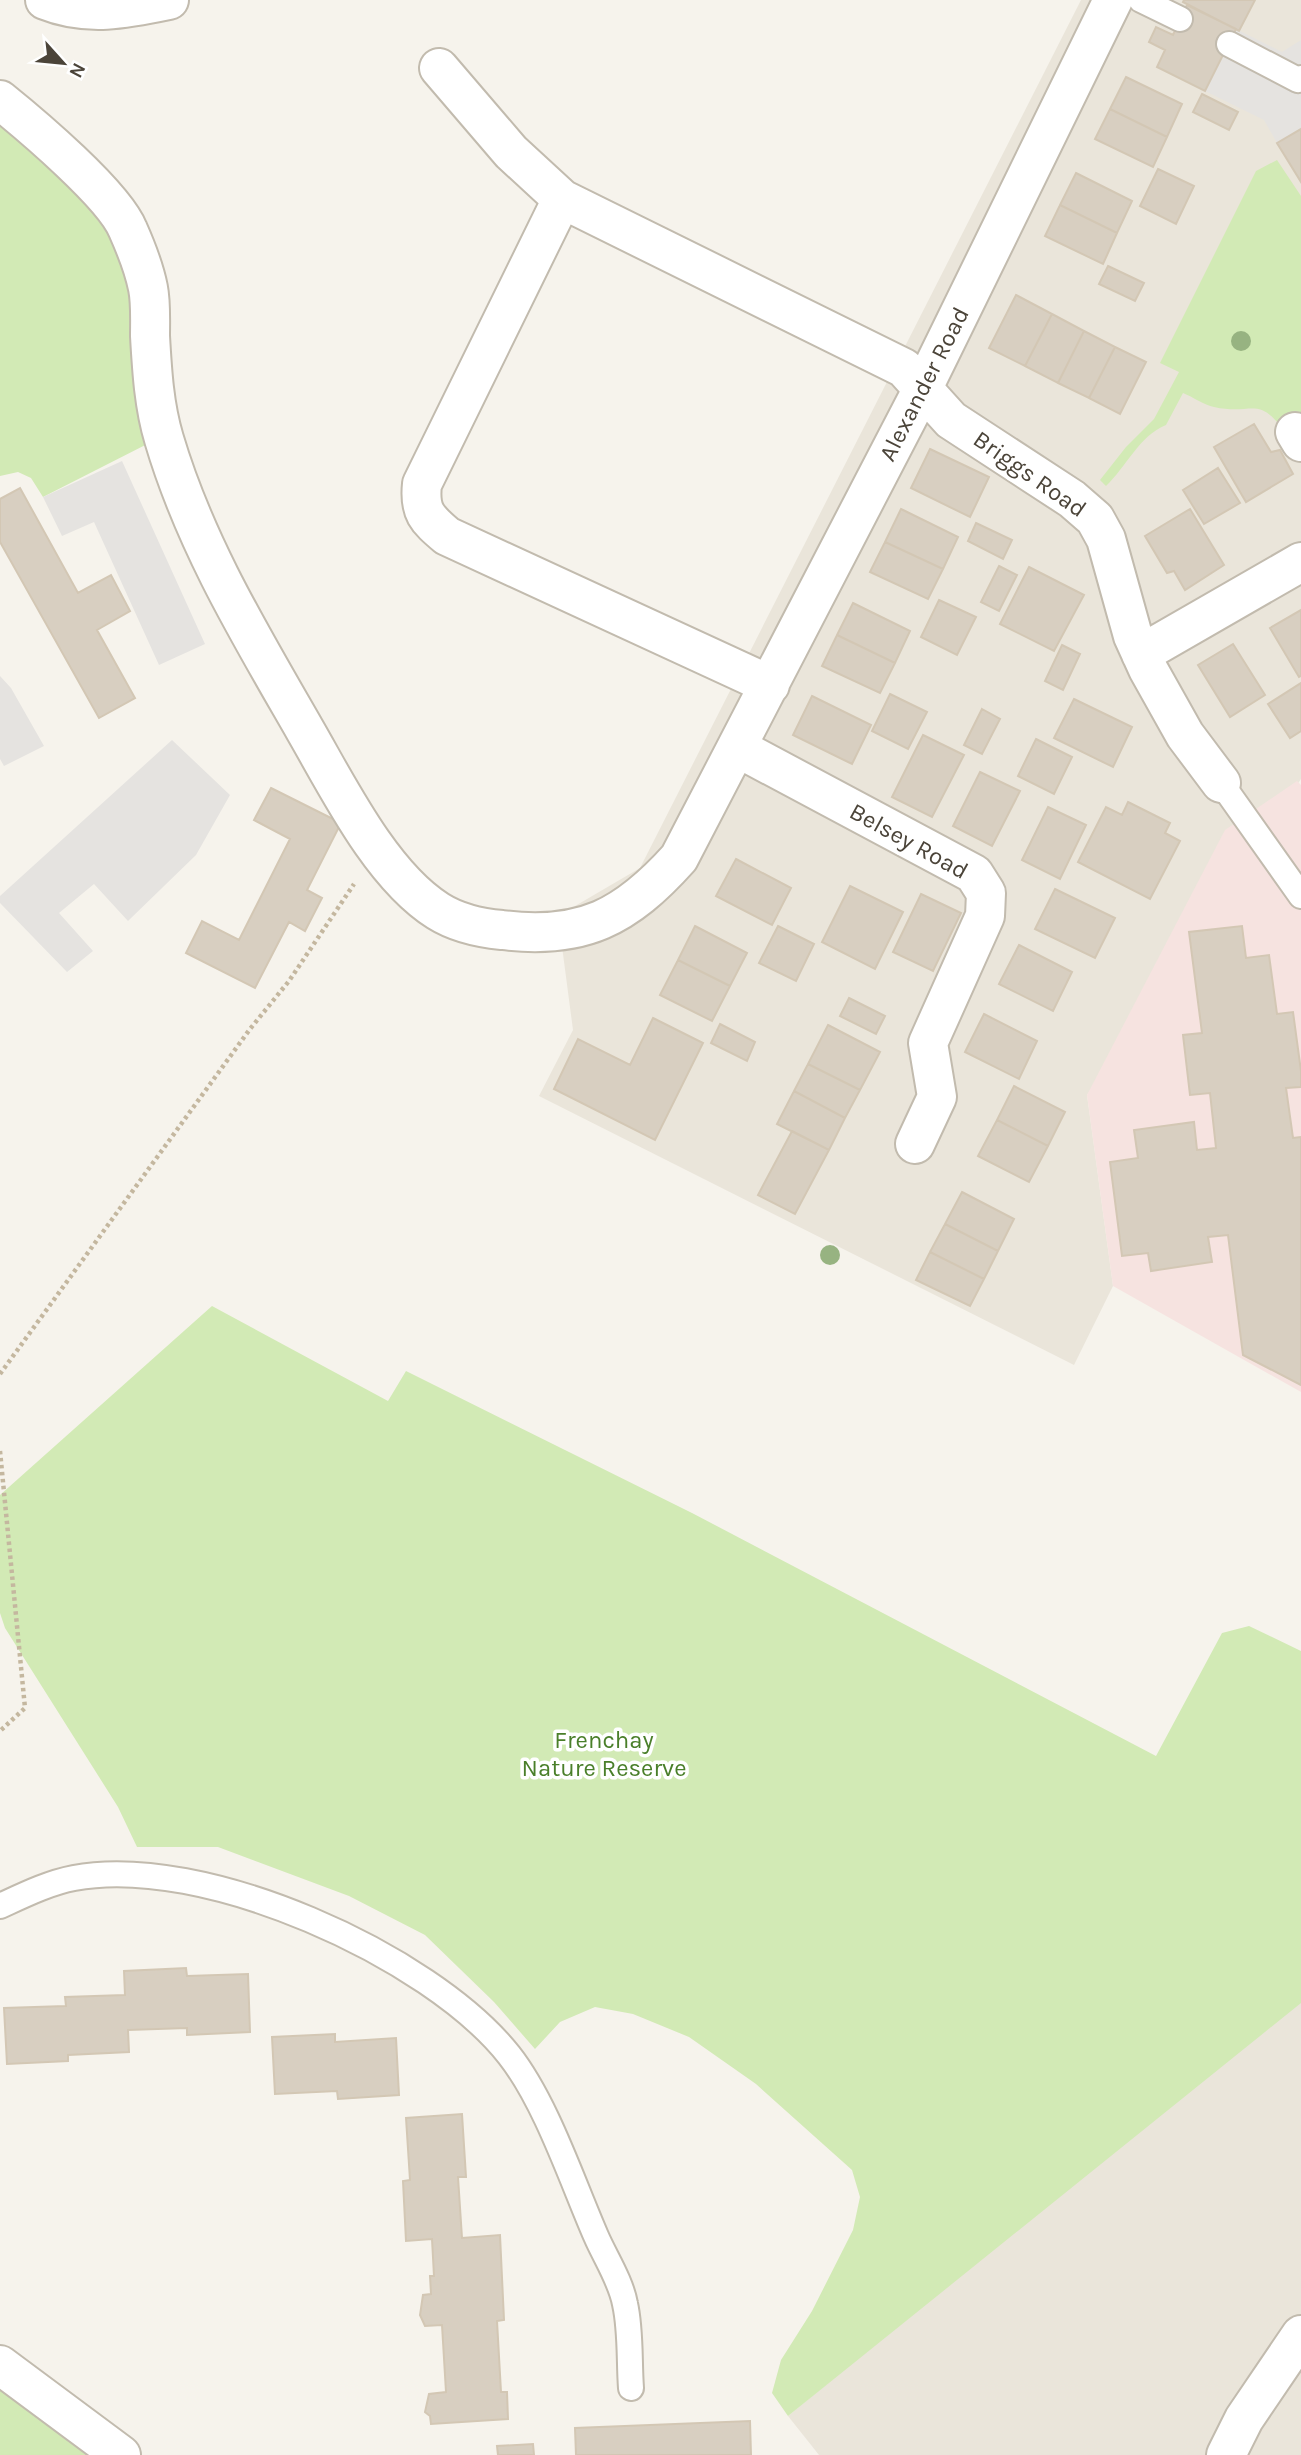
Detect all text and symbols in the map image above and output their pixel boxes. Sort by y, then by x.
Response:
north arrow [28,28,98,98]
text: N [64,59,90,81]
street label: Alexander Road [873,302,975,466]
street label: Briggs Road [968,425,1092,523]
street label: Belsey Road [845,797,973,885]
park label: Frenchay Nature Reserve [522,1726,686,1782]

